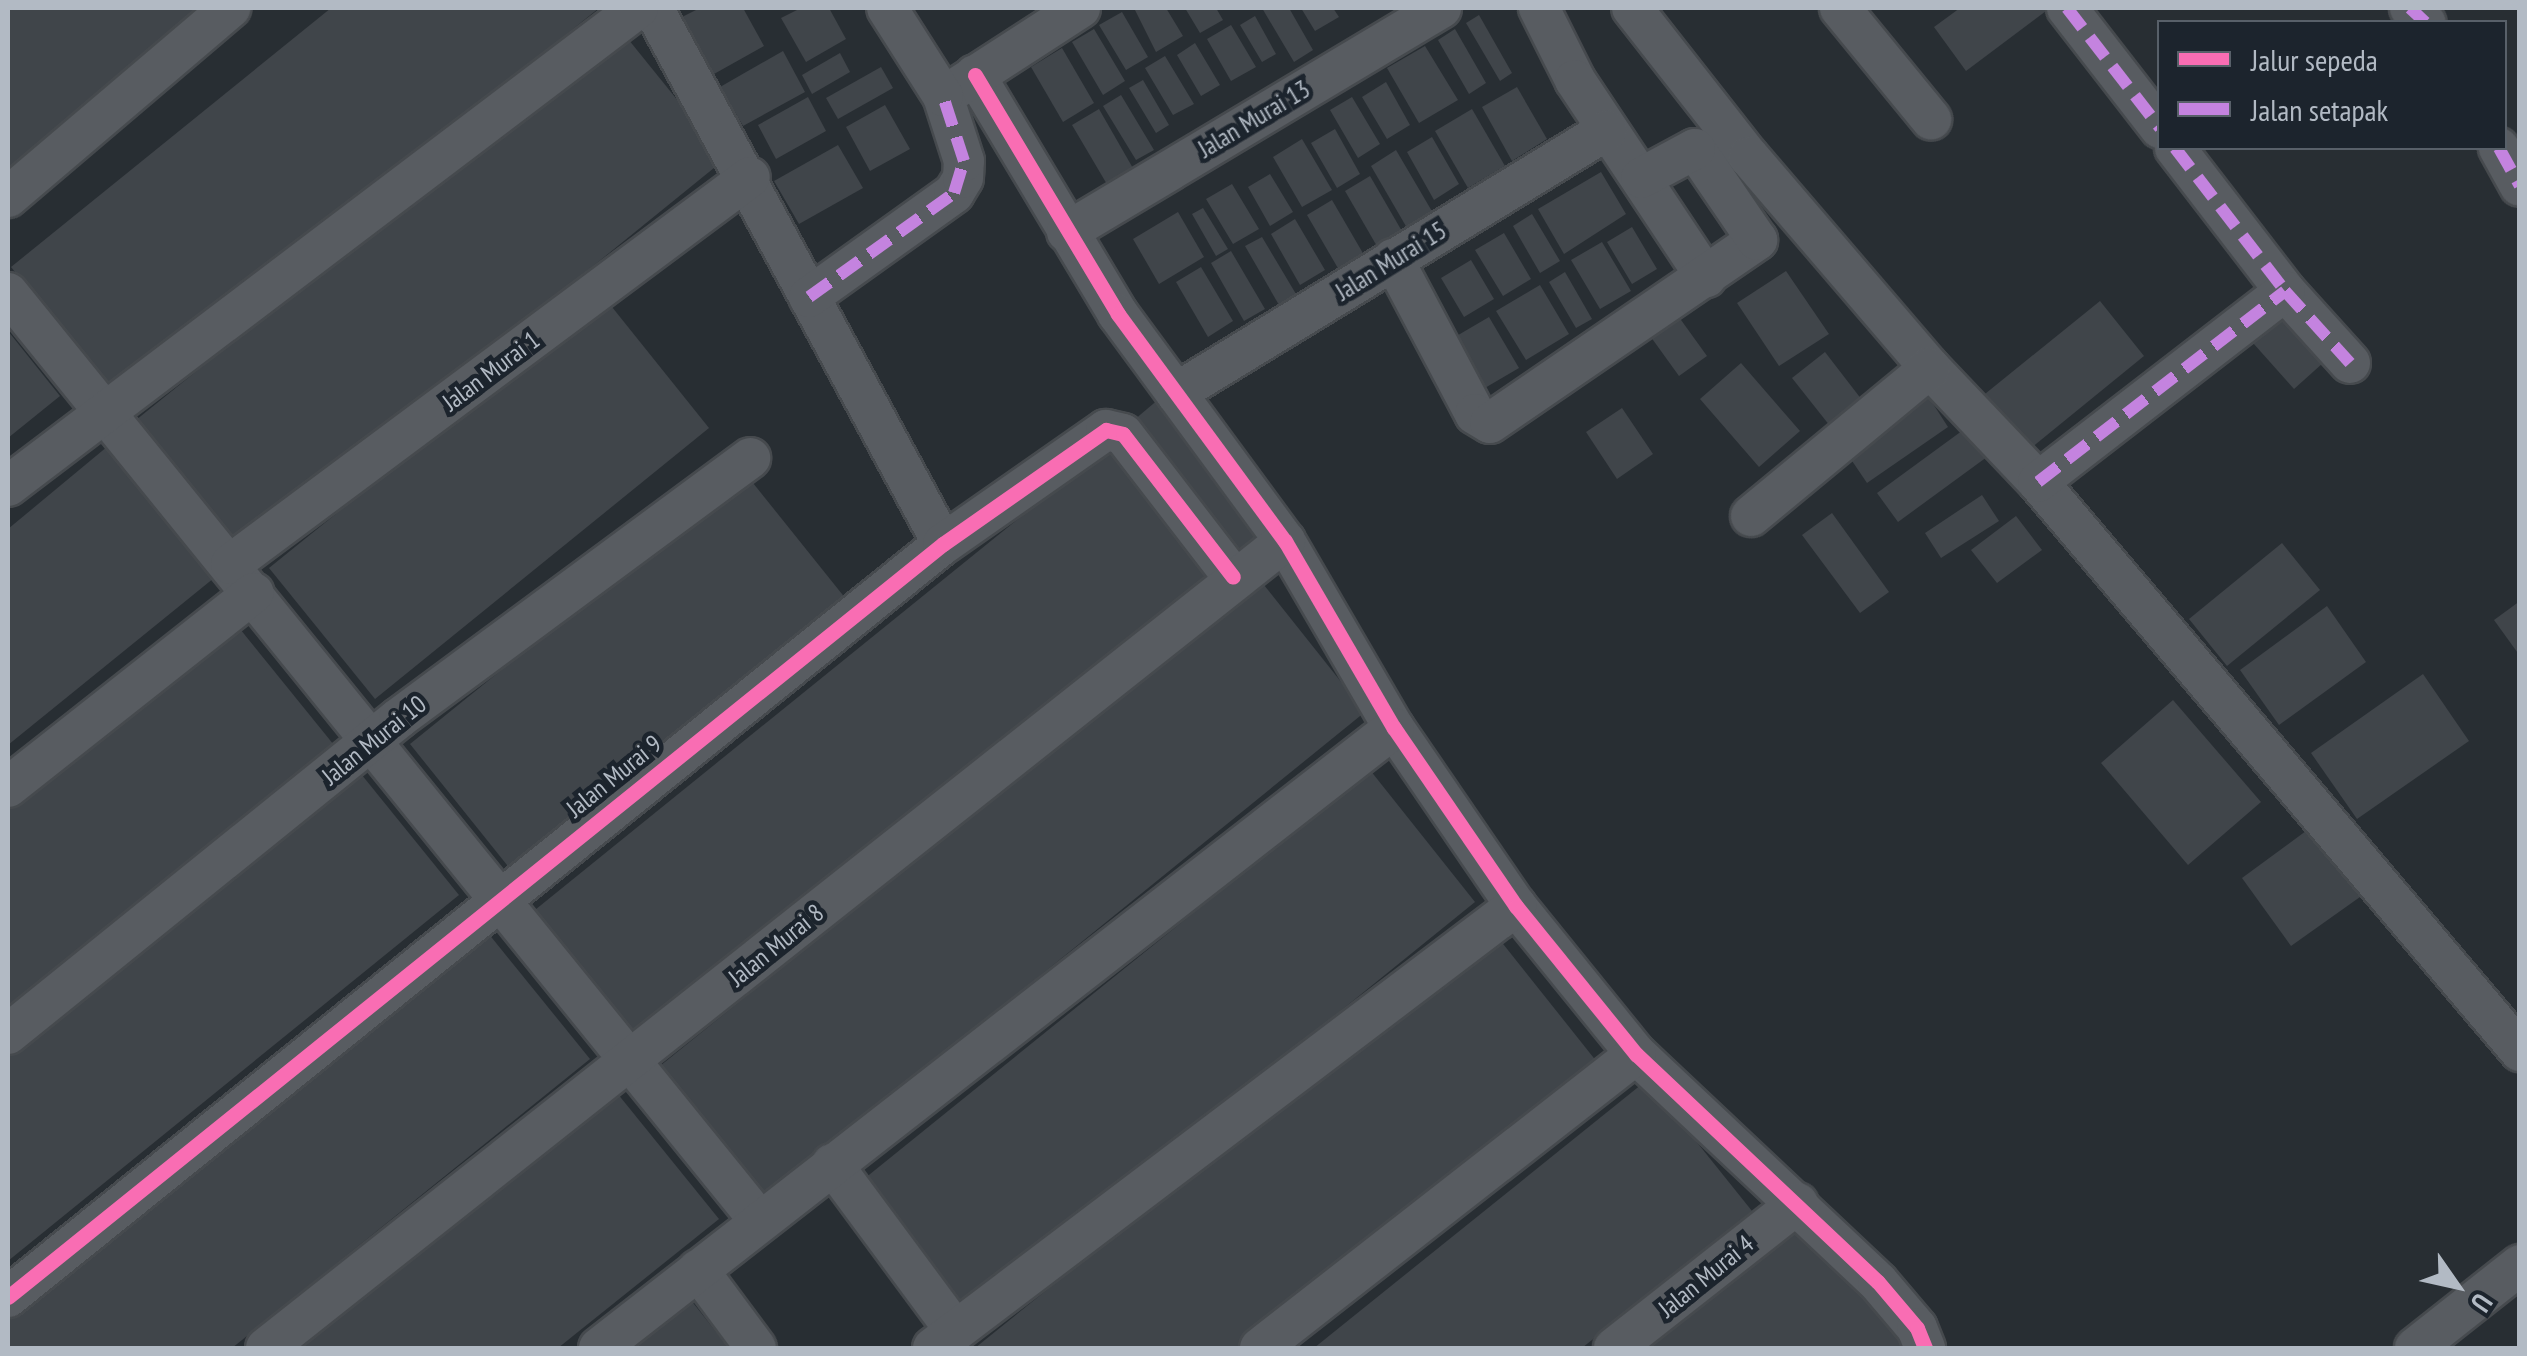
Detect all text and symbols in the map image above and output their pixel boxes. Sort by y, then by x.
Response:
legend [2157,20,2507,150]
text: Jalur sepeda [2251,40,2378,79]
street label: Jalan Murai 13 [1193,74,1315,164]
text: Jalan setapak [2251,90,2388,129]
street label: Jalan Murai 15 [1330,215,1452,307]
street label: Jalan Murai 1 [437,325,545,417]
street label: Jalan Murai 10 [316,689,432,791]
street label: Jalan Murai 9 [560,729,668,823]
street label: Jalan Murai 8 [722,898,830,992]
street label: Jalan Murai 4 [1652,1229,1760,1323]
north arrow [2407,1236,2507,1336]
text: U [2463,1287,2502,1319]

